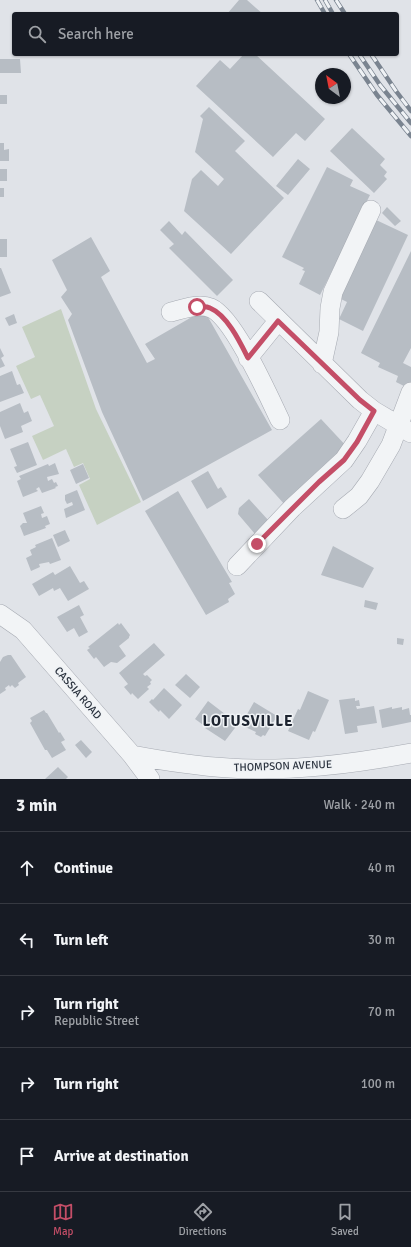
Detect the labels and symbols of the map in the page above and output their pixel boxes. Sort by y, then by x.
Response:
north arrow [315,68,351,104]
route start [188,298,206,316]
route end [248,535,266,553]
street label: CASSIA ROAD [52,664,104,722]
district label: LOTUSVILLE [202,712,294,730]
street label: THOMPSON AVENUE [234,758,332,774]

